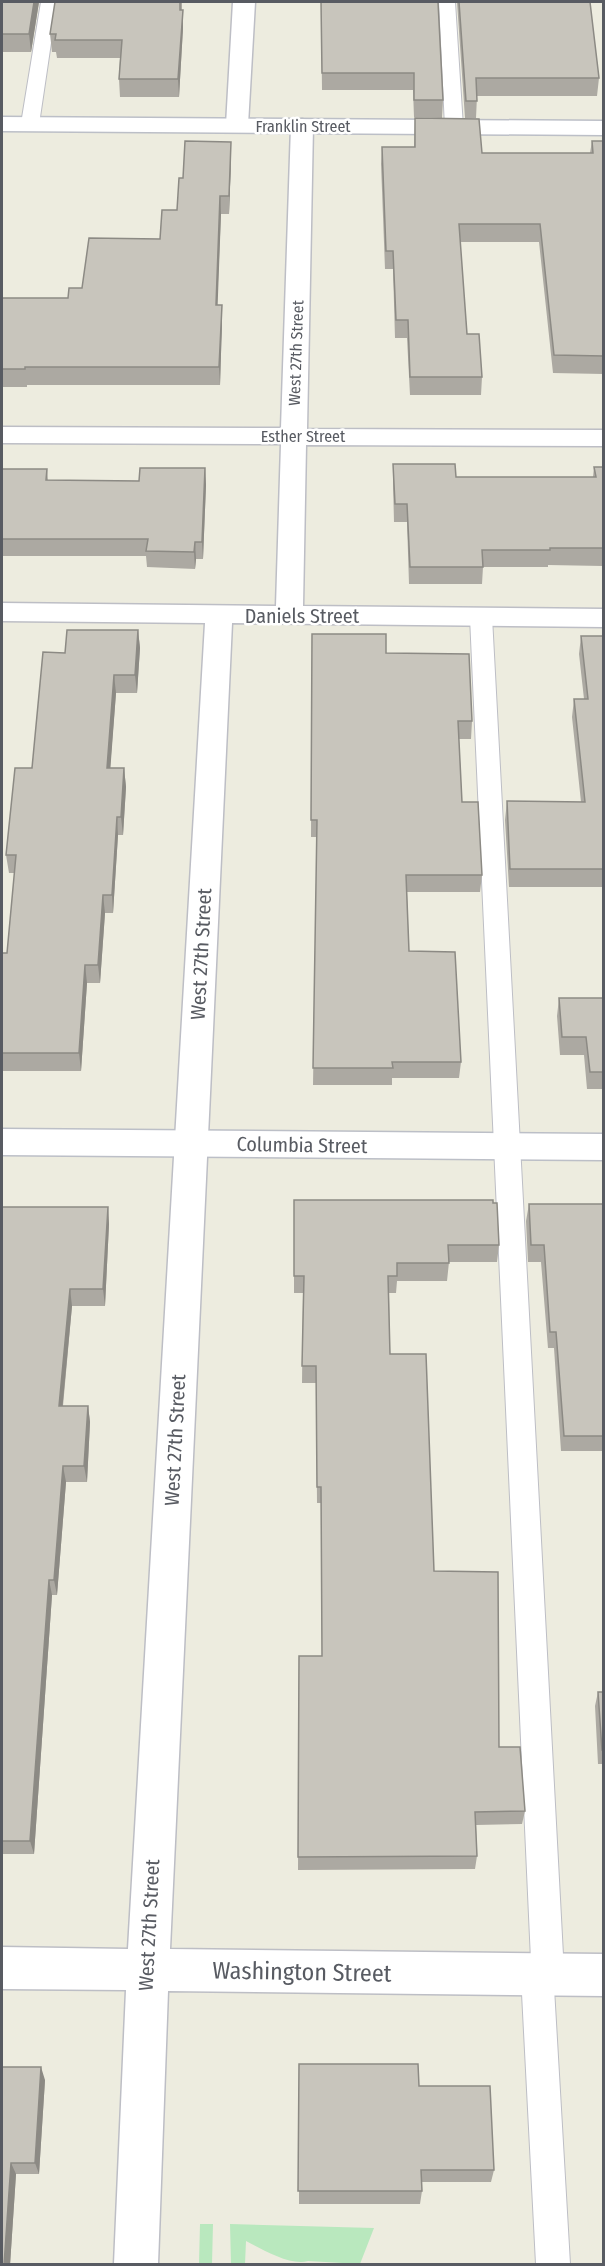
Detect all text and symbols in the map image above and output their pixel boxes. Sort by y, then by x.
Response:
street label: Franklin Street [255,117,351,136]
street label: West 27th Street [285,299,307,406]
street label: Esther Street [261,427,346,446]
street label: Daniels Street [245,604,360,628]
street label: West 27th Street [186,887,216,1021]
street label: Columbia Street [236,1132,368,1158]
street label: West 27th Street [160,1373,190,1507]
street label: West 27th Street [134,1858,164,1992]
street label: Washington Street [212,1956,392,1988]

